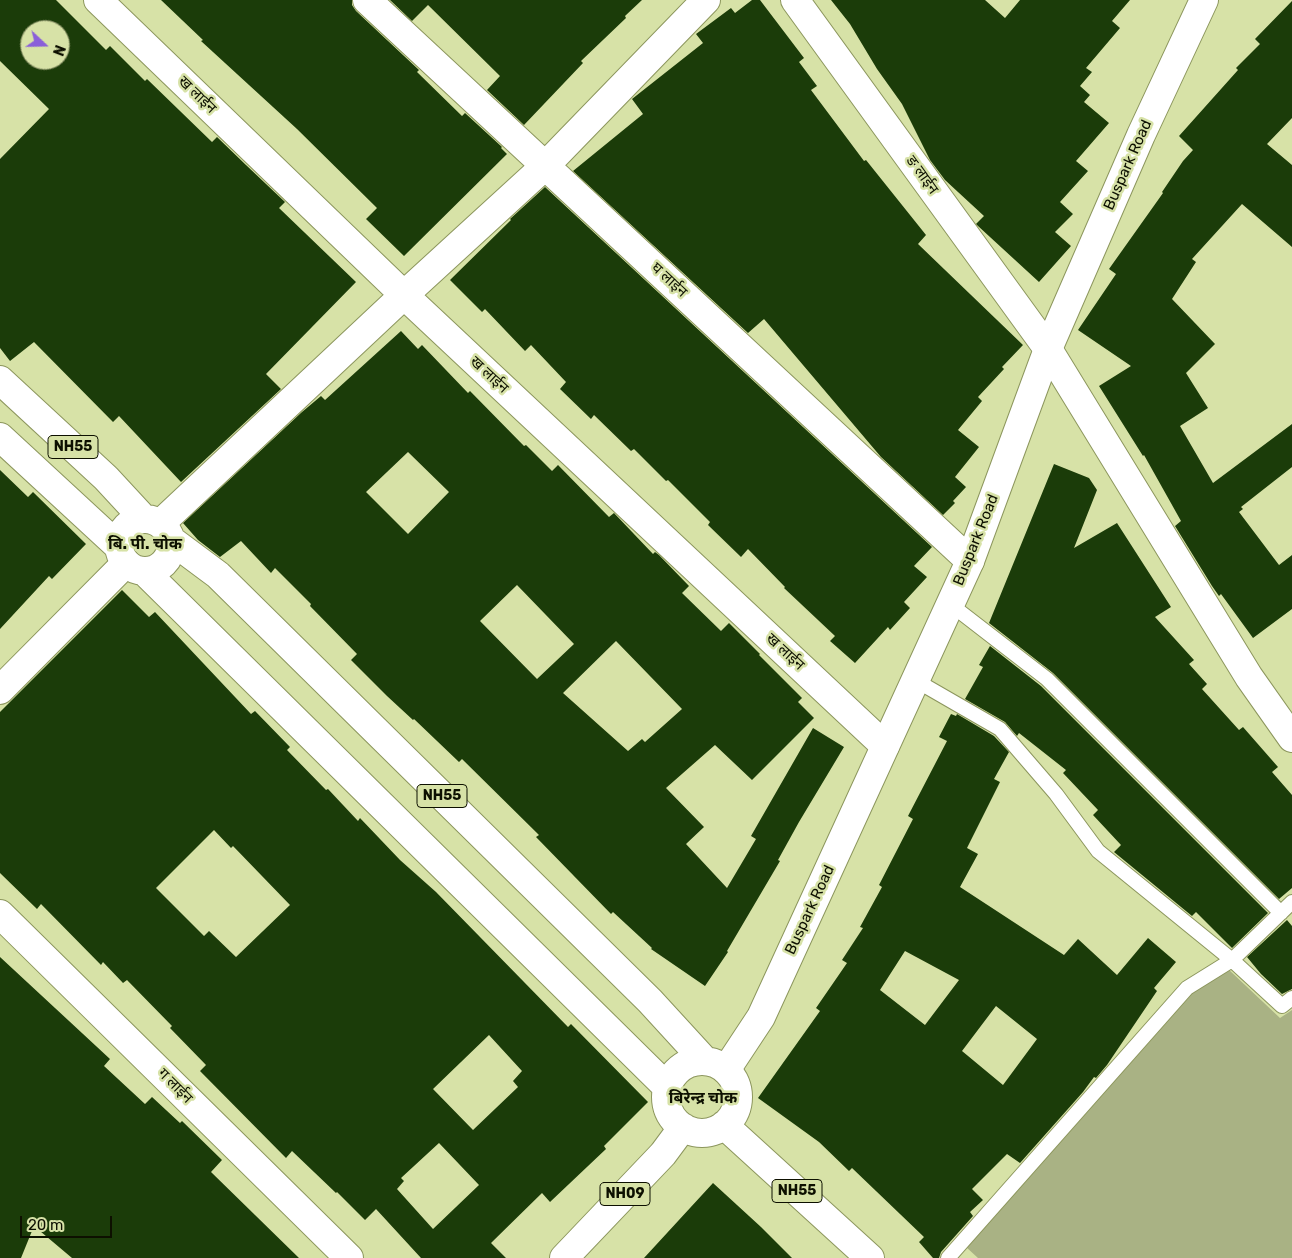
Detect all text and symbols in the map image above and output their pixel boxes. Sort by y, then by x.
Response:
north arrow [20,20,70,70]
text: N [49,42,68,58]
street label: ख लाईन [174,73,220,117]
street label: Buspark Road [1100,117,1156,213]
street label: ङ लाईन [902,152,942,198]
street label: घ लाईन [647,259,691,301]
street label: ख लाईन [466,353,512,397]
road number: NH55 [48,436,98,458]
street label: Buspark Road [950,492,1002,588]
district label: बि. पी. चोक [108,534,182,554]
street label: ख लाईन [762,630,808,674]
road number: NH55 [417,784,467,808]
street label: Buspark Road [781,862,839,958]
street label: ग लाईन [154,1065,196,1107]
district label: बिरेन्द्र चोक [669,1088,737,1108]
road number: NH55 [772,1180,822,1202]
road number: NH09 [600,1182,650,1206]
scale bar [22,1206,115,1238]
text: 20 m [28,1216,63,1234]

